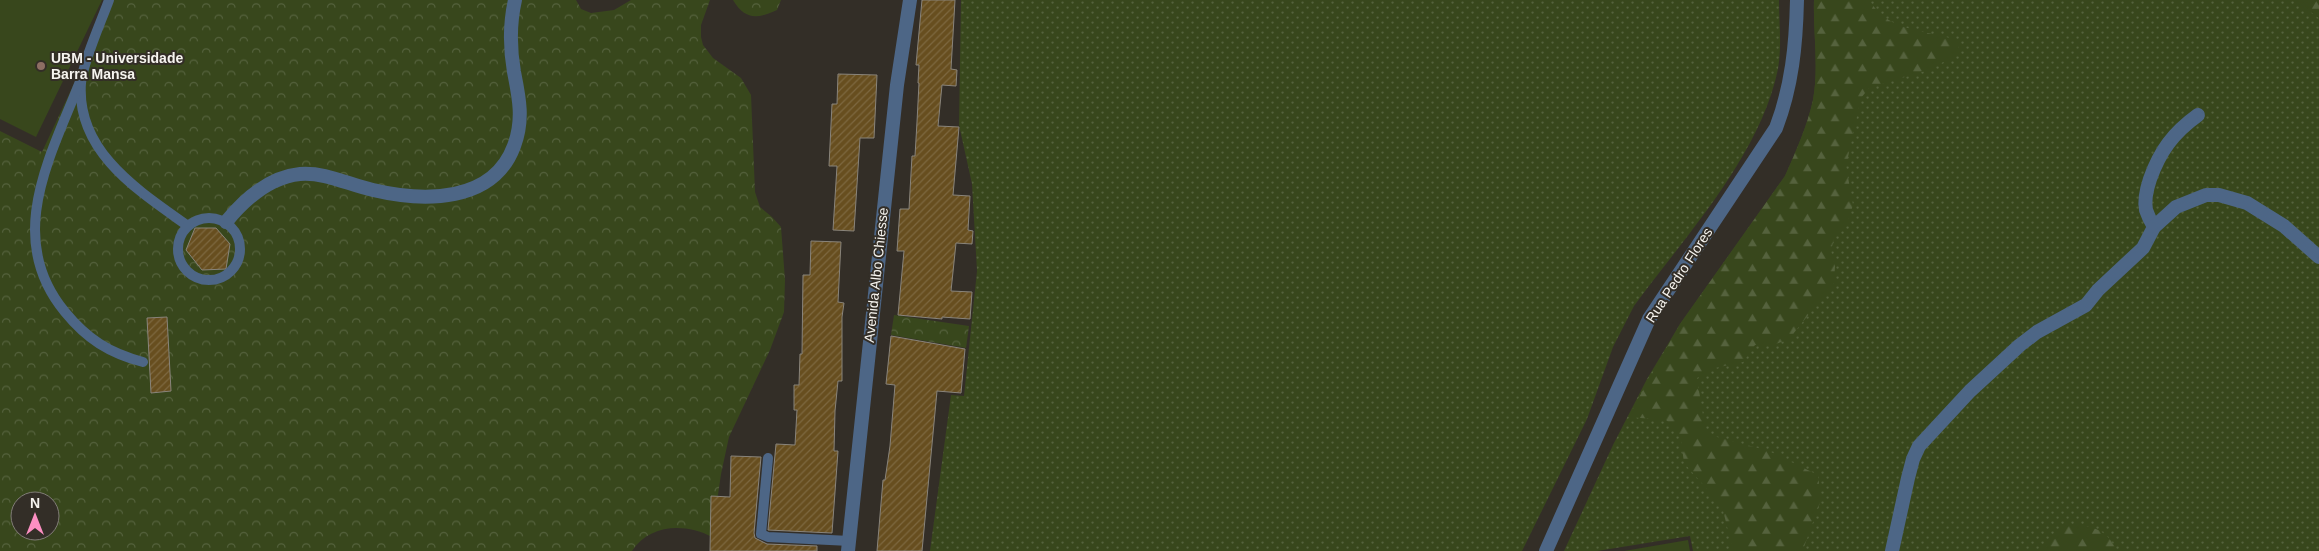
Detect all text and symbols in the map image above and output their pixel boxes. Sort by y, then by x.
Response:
place label: UBM - Universidade Barra Mansa [51,50,183,82]
marker: UBM - Universidade Barra Mansa [35,60,47,72]
street label: Avenida Albo Chiesse [861,206,891,343]
street label: Rua Pedro Flores [1642,225,1716,325]
north arrow [10,491,60,541]
text: N [30,495,40,511]

